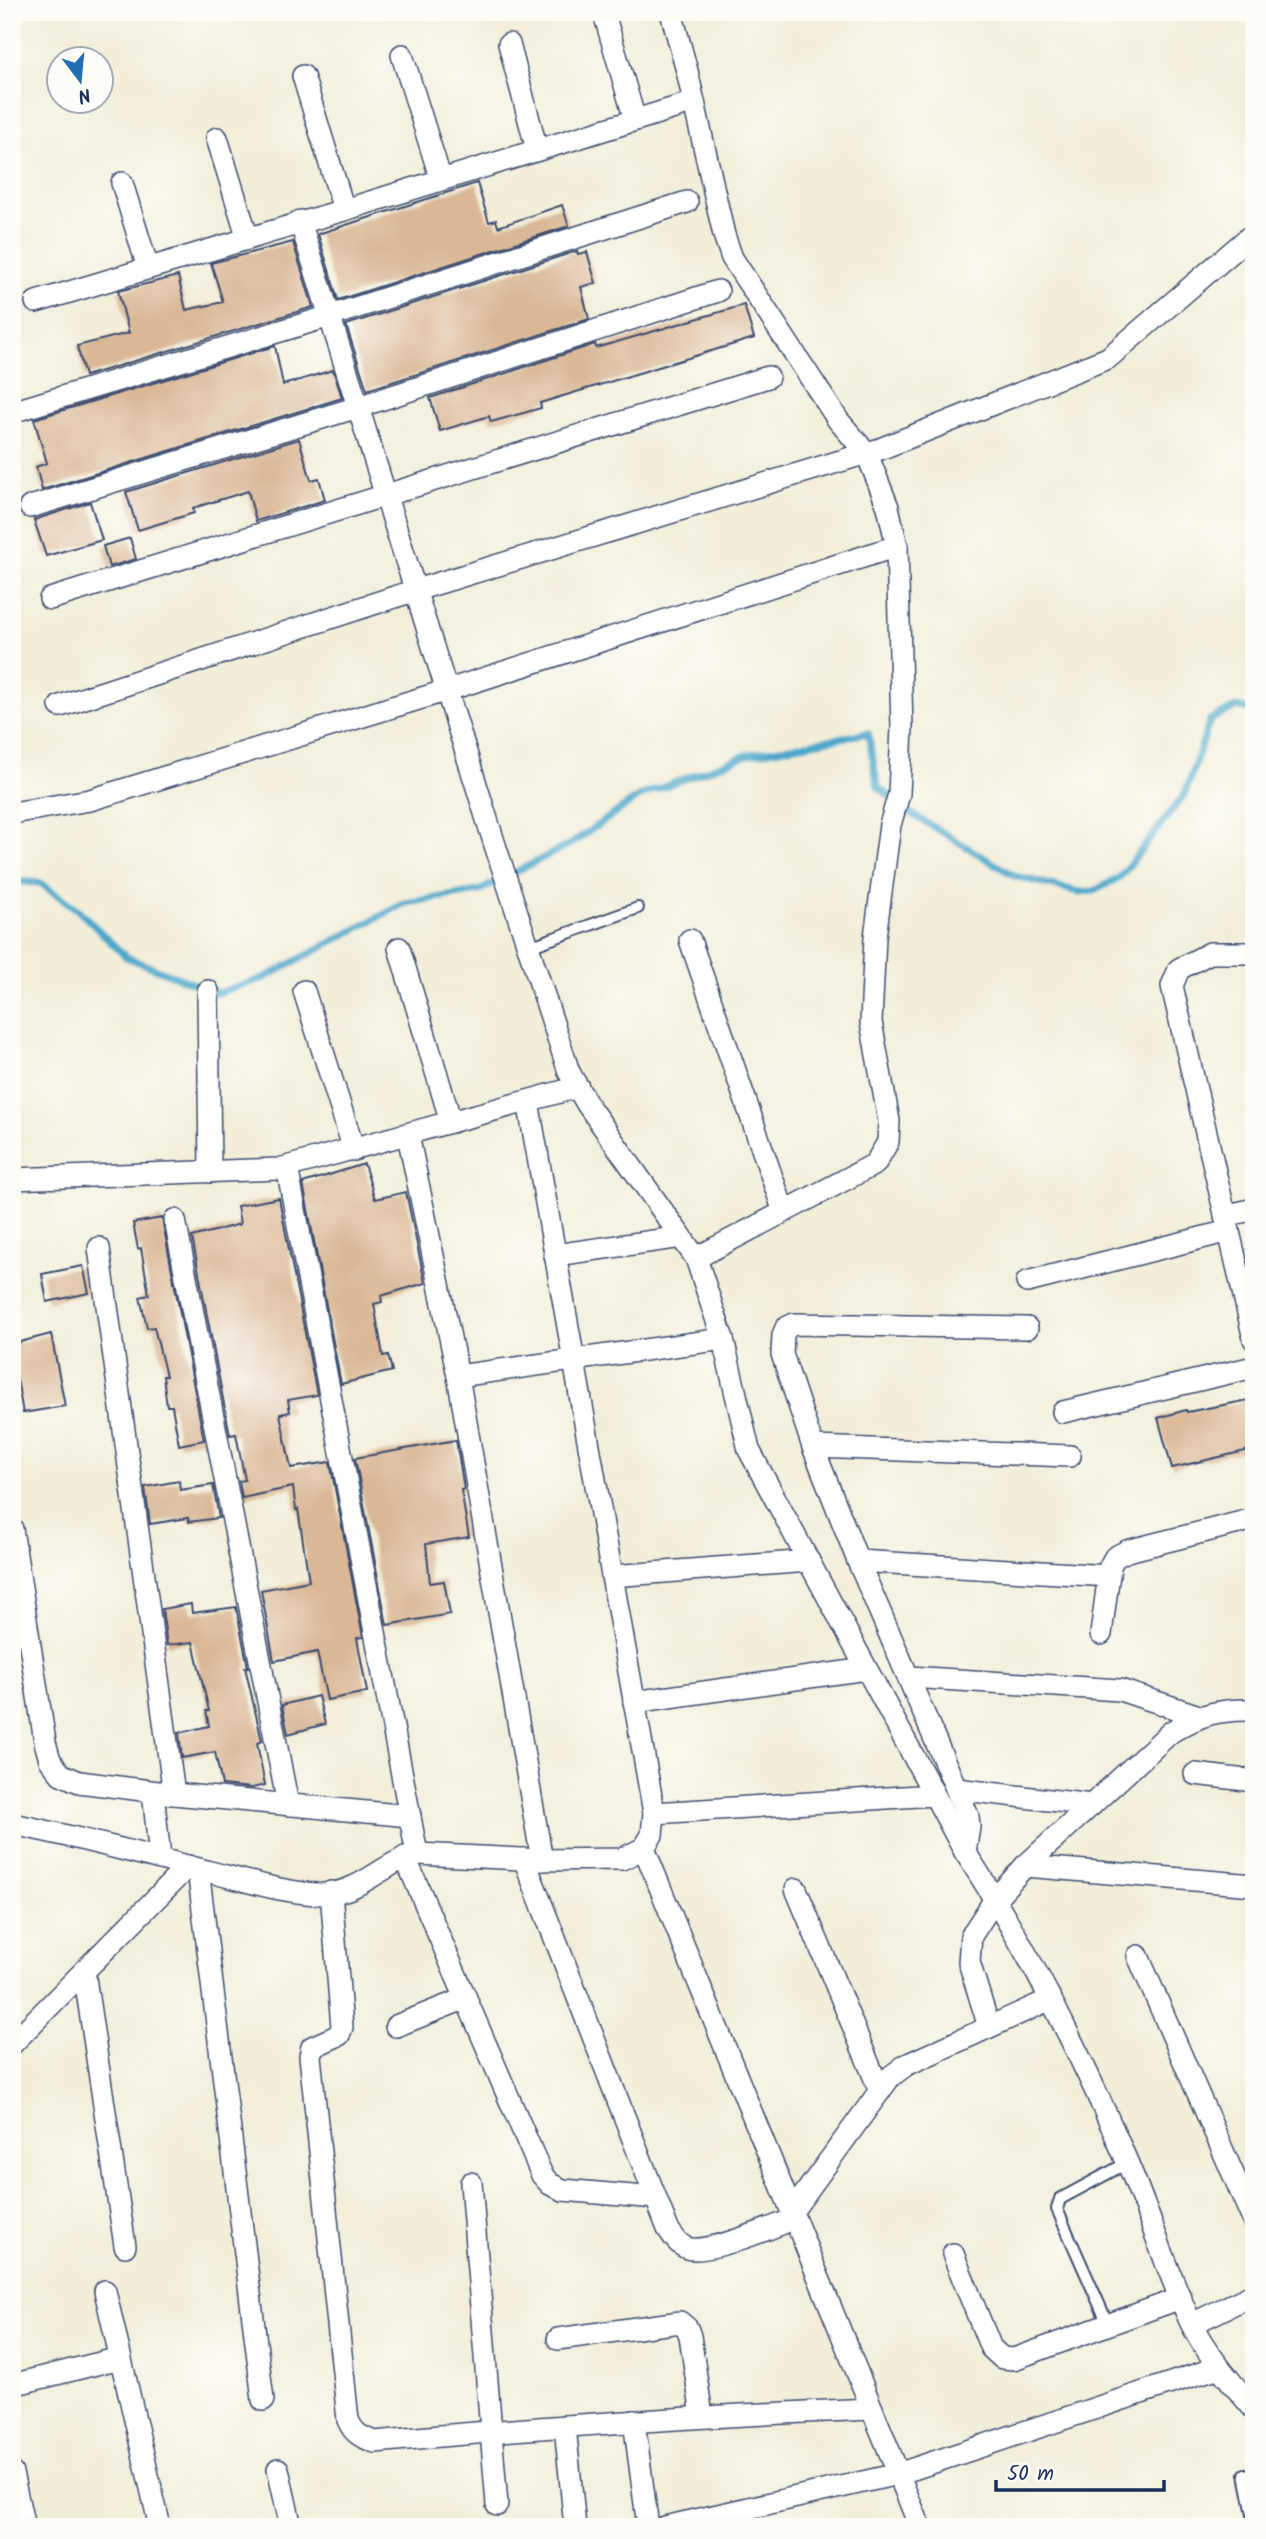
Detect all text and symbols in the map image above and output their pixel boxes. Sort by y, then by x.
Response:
north arrow [46,46,116,116]
text: N [74,78,94,110]
scale bar [996,2448,1164,2492]
text: 50 m [1007,2458,1054,2491]

